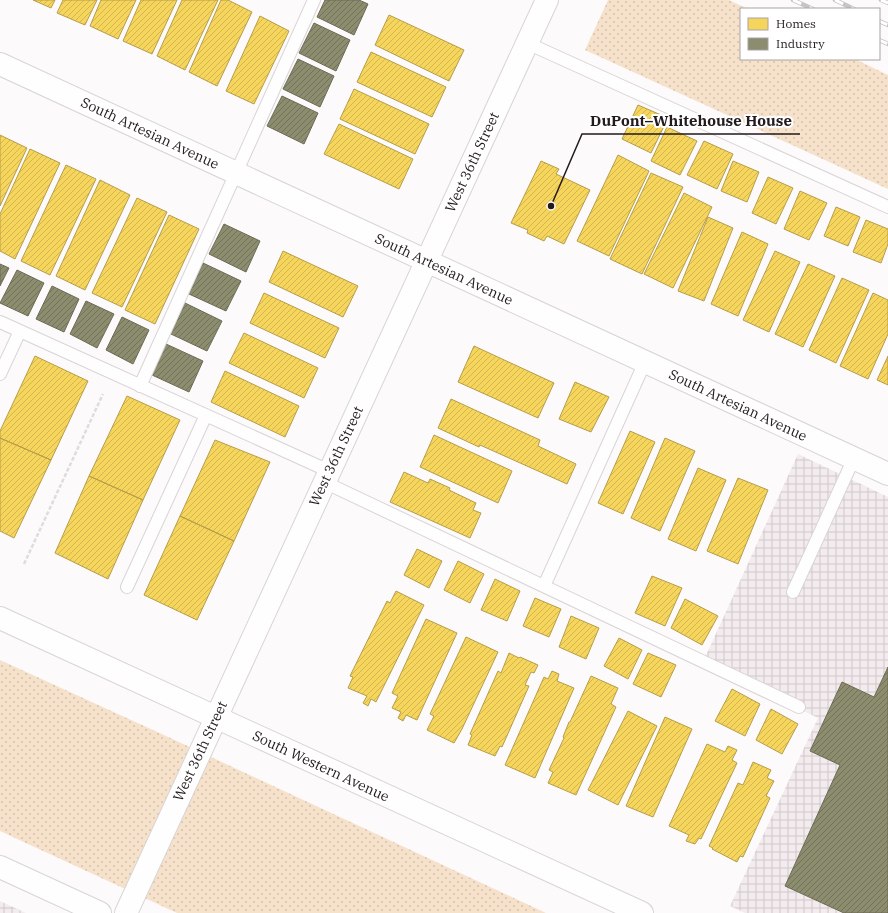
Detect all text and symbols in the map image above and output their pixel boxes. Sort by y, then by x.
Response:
legend [740,8,880,60]
text: Homes [776,16,816,31]
text: Industry [776,36,825,51]
street label: South Artesian Avenue [78,93,222,173]
callout: DuPont–Whitehouse House [582,107,800,134]
street label: West 36th Street [441,109,503,215]
text: DuPont–Whitehouse House [590,111,792,130]
street label: South Artesian Avenue [372,229,516,309]
street label: South Artesian Avenue [666,365,810,445]
street label: West 36th Street [305,403,367,509]
street label: West 36th Street [169,698,231,804]
street label: South Western Avenue [250,726,392,806]

